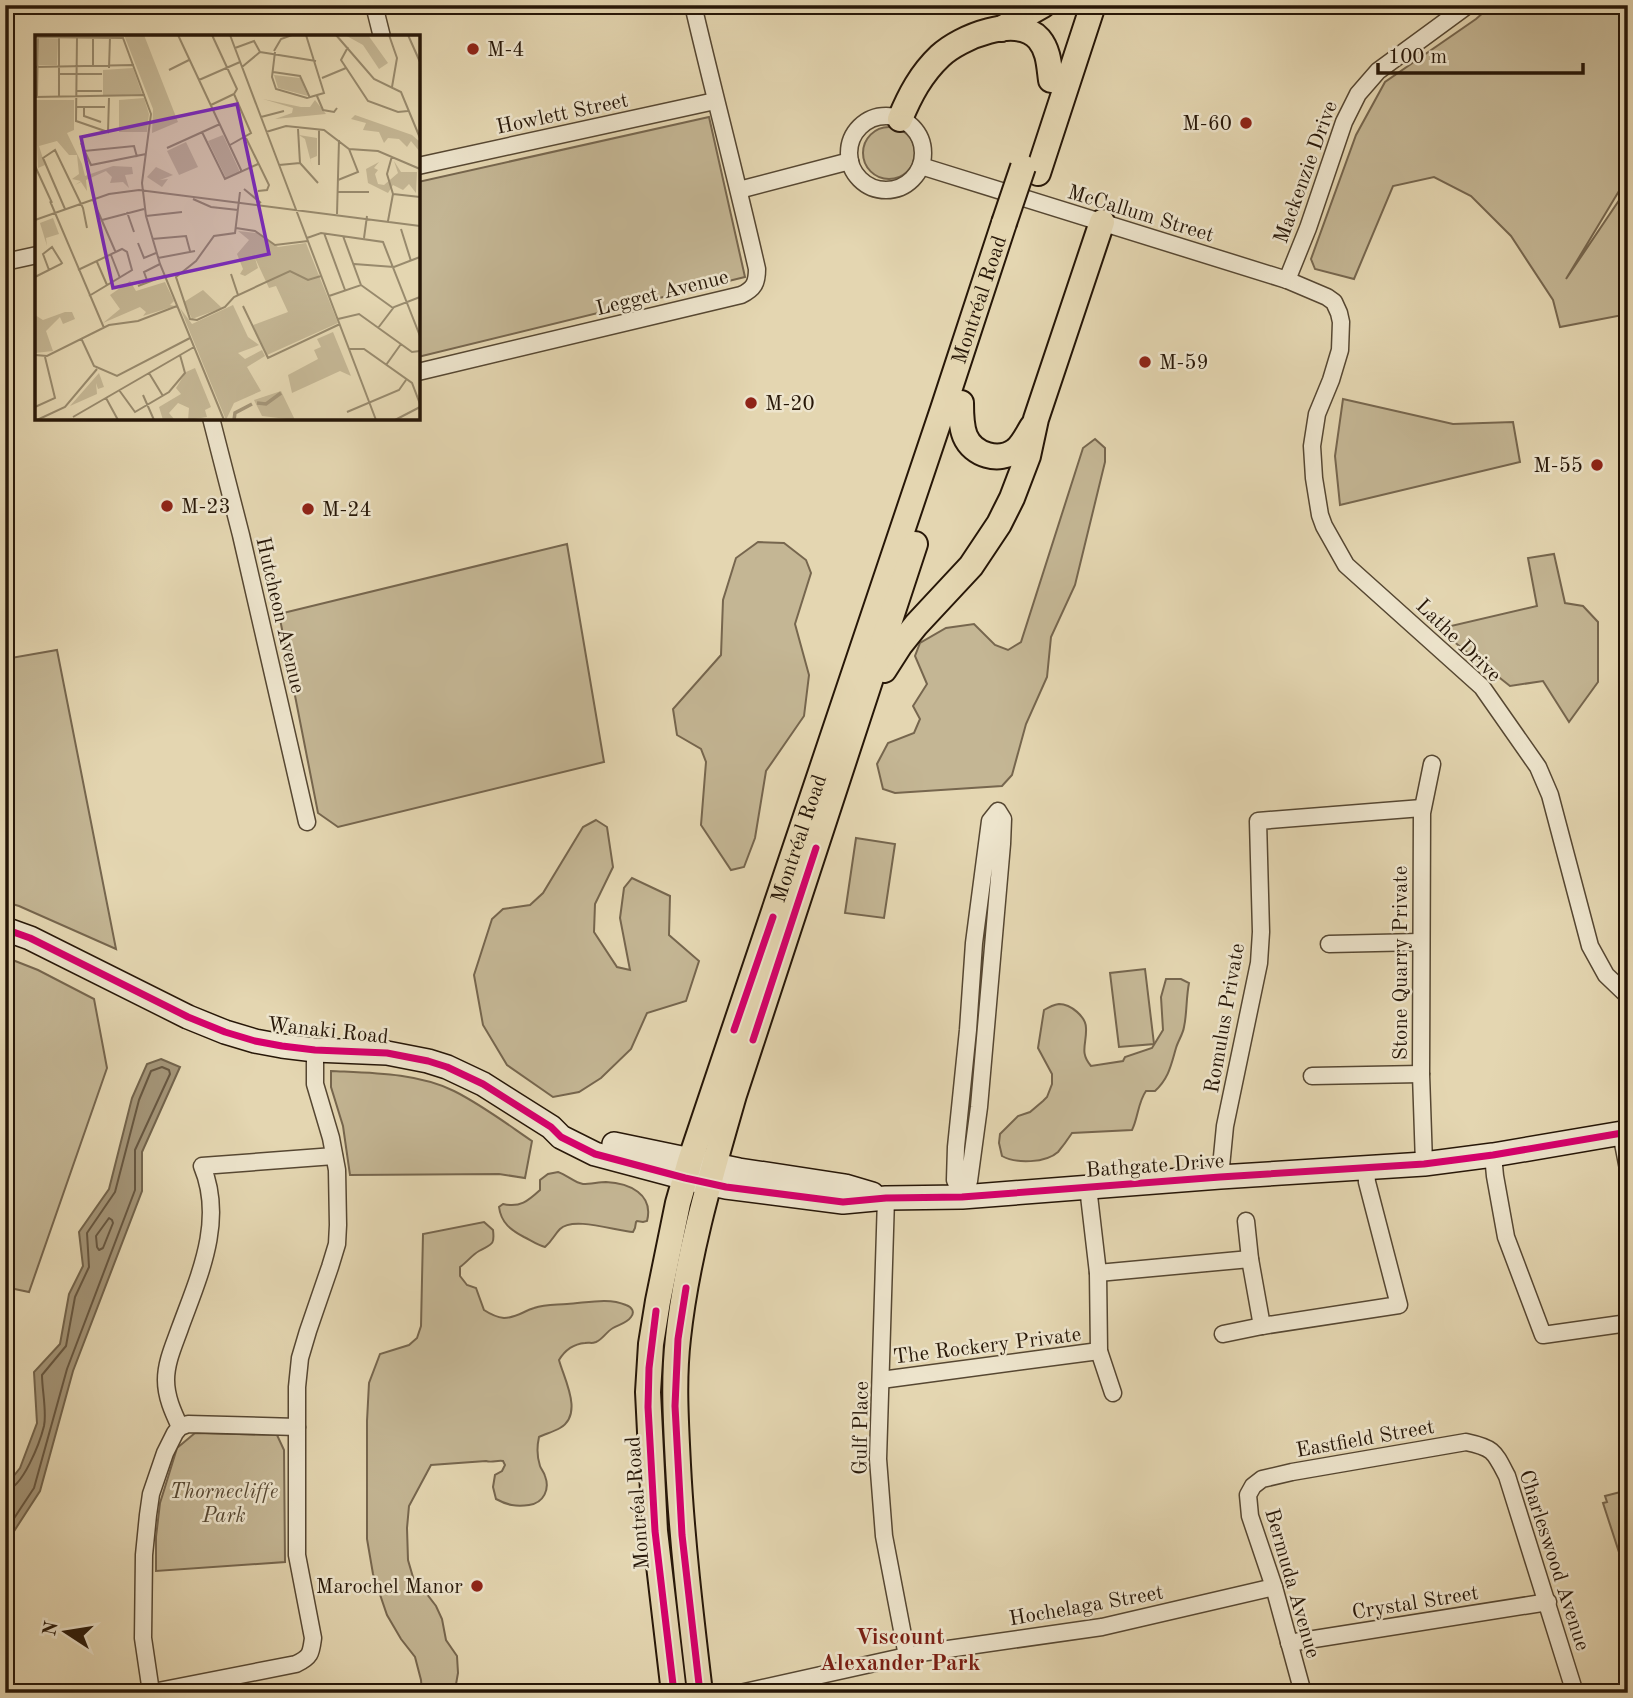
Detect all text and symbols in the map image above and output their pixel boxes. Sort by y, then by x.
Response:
scale bar [1378,32,1582,76]
inset map [35,35,420,420]
place label: M-4 [487,40,525,61]
marker: M-4 [465,41,481,57]
text: 100 m [1388,47,1447,68]
street label: Howlett Street [494,90,630,139]
street label: Mackenzie Drive [1271,98,1342,247]
place label: M-60 [1182,114,1232,135]
marker: M-60 [1238,115,1254,131]
street label: McCallum Street [1065,182,1216,247]
street label: Montréal Road [949,233,1011,367]
street label: Legget Avenue [594,267,731,320]
place label: M-59 [1159,353,1209,374]
marker: M-59 [1137,354,1153,370]
place label: M-20 [765,394,815,415]
marker: M-20 [743,395,759,411]
place label: M-55 [1533,456,1583,477]
marker: M-55 [1589,457,1605,473]
place label: M-23 [181,497,231,518]
marker: M-23 [159,498,175,514]
place label: M-24 [322,500,372,521]
marker: M-24 [300,501,316,517]
street label: Hutcheon Avenue [251,535,308,695]
street label: Lathe Drive [1411,596,1505,687]
street label: Montréal Road [769,772,831,906]
street label: Stone Quarry Private [1391,866,1412,1060]
street label: Romulus Private [1202,942,1249,1095]
street label: Wanaki Road [266,1015,390,1048]
street label: Bathgate Drive [1085,1151,1225,1182]
street label: The Rockery Private [892,1325,1082,1368]
street label: Gulf Place [850,1381,873,1475]
street label: Eastfield Street [1294,1417,1436,1462]
street label: Montréal Road [623,1435,654,1570]
street label: Charleswood Avenue [1514,1468,1593,1653]
park label: Thornecliffe Park [170,1482,278,1527]
street label: Bermuda Avenue [1260,1506,1323,1661]
place label: Marochel Manor [316,1577,463,1598]
marker: Marochel Manor [469,1578,485,1594]
street label: Hochelaga Street [1007,1583,1165,1630]
street label: Crystal Street [1350,1583,1480,1624]
north arrow [32,1596,102,1666]
text: N [41,1619,63,1638]
district label: Viscount Alexander Park [819,1626,981,1675]

